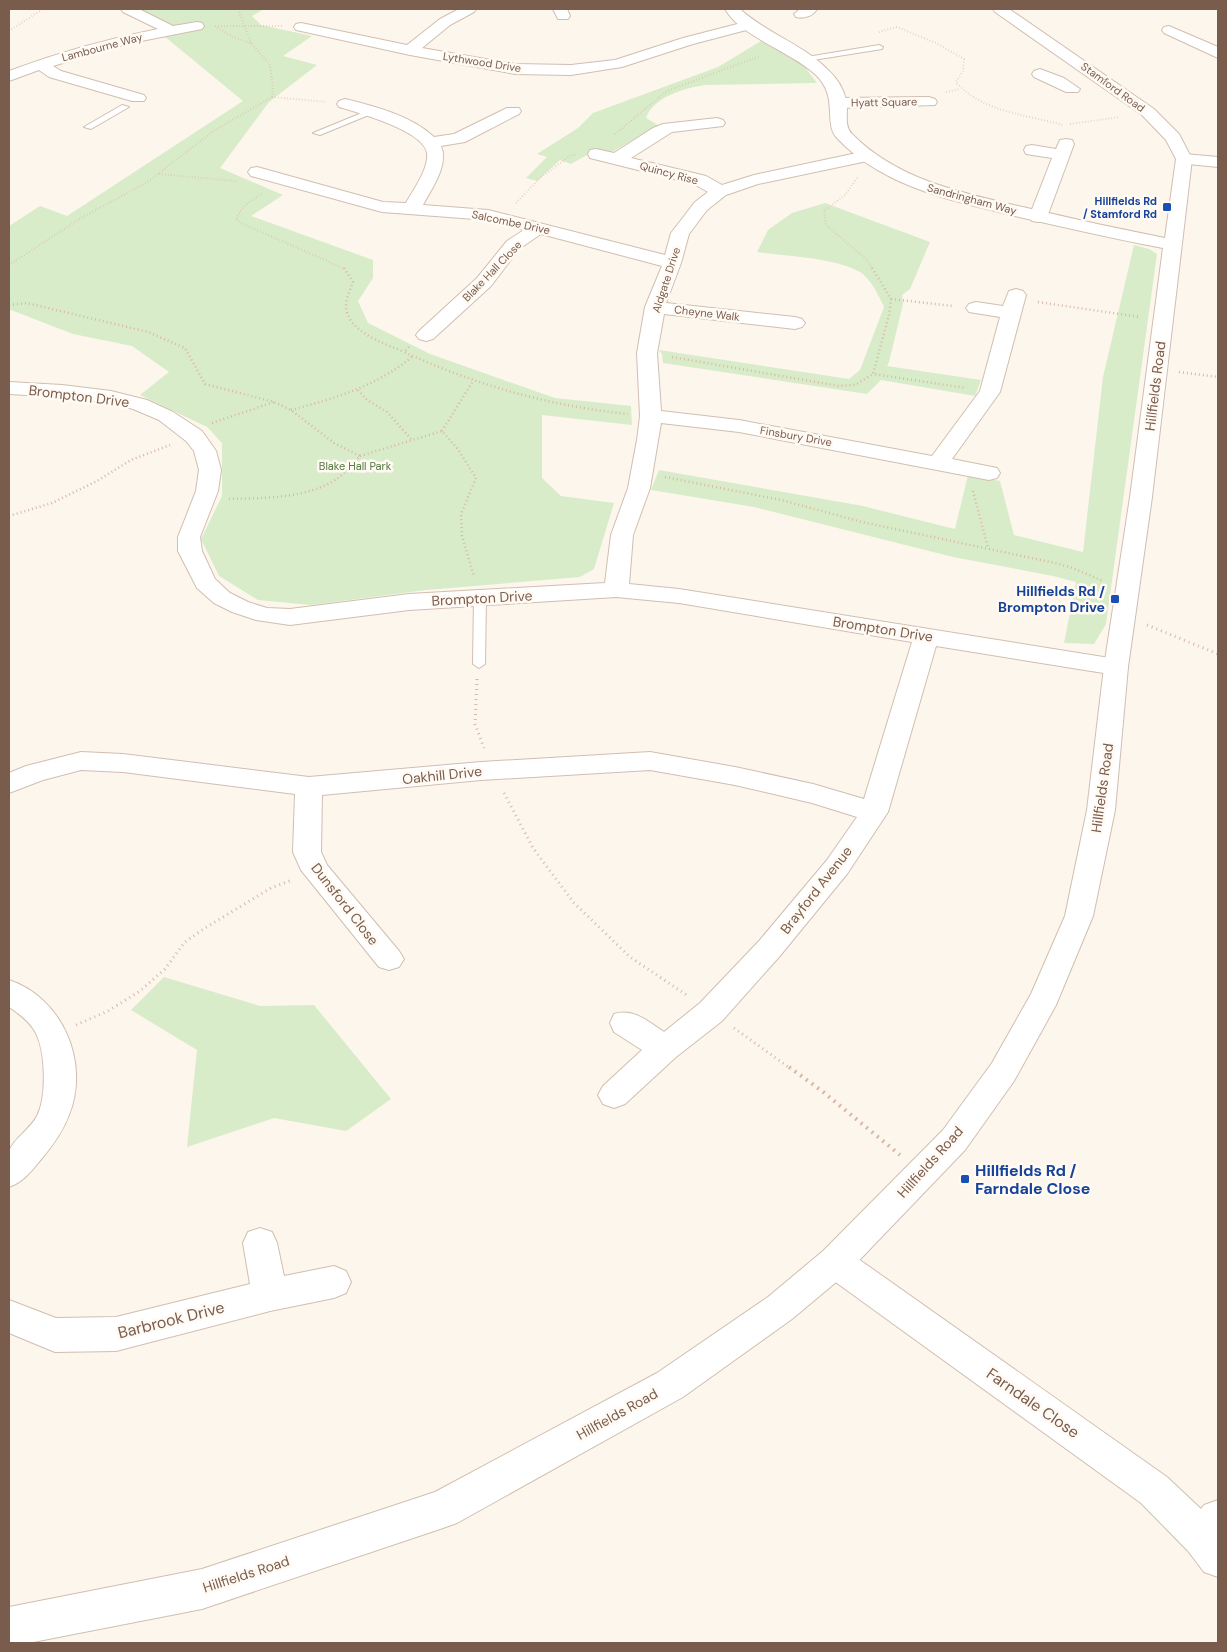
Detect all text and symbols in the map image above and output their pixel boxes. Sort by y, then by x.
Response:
street label: Lambourne Way [60,30,144,64]
street label: Lythwood Drive [442,49,522,75]
street label: Stamford Road [1078,59,1148,115]
street label: Hyatt Square [851,94,917,110]
street label: Quincy Rise [638,158,700,188]
street label: Sandringham Way [926,180,1018,218]
place label: Hillfields Rd / Stamford Rd [1083,194,1157,221]
marker: Hillfields Rd / Stamford Rd [1161,201,1173,213]
street label: Salcombe Drive [471,207,551,237]
street label: Blake Hall Close [459,238,525,304]
street label: Aldgate Drive [649,245,683,315]
street label: Cheyne Walk [673,302,741,324]
street label: Hillfields Road [1141,340,1169,432]
street label: Brompton Drive [28,381,130,411]
street label: Finsbury Drive [759,423,833,449]
park label: Blake Hall Park [319,459,392,473]
place label: Hillfields Rd / Brompton Drive [998,582,1105,616]
street label: Brompton Drive [431,586,533,610]
marker: Hillfields Rd / Brompton Drive [1109,593,1121,605]
street label: Brompton Drive [832,612,934,646]
street label: Hillfields Road [1087,742,1117,834]
street label: Oakhill Drive [401,762,483,788]
street label: Brayford Avenue [776,842,856,938]
street label: Dunsford Close [307,859,383,949]
street label: Hillfields Road [893,1122,967,1202]
place label: Hillfields Rd / Farndale Close [975,1160,1091,1199]
marker: Hillfields Rd / Farndale Close [959,1173,971,1185]
street label: Barbrook Drive [116,1297,226,1343]
street label: Farndale Close [982,1363,1084,1443]
street label: Hillfields Road [573,1384,661,1444]
street label: Hillfields Road [200,1552,292,1596]

